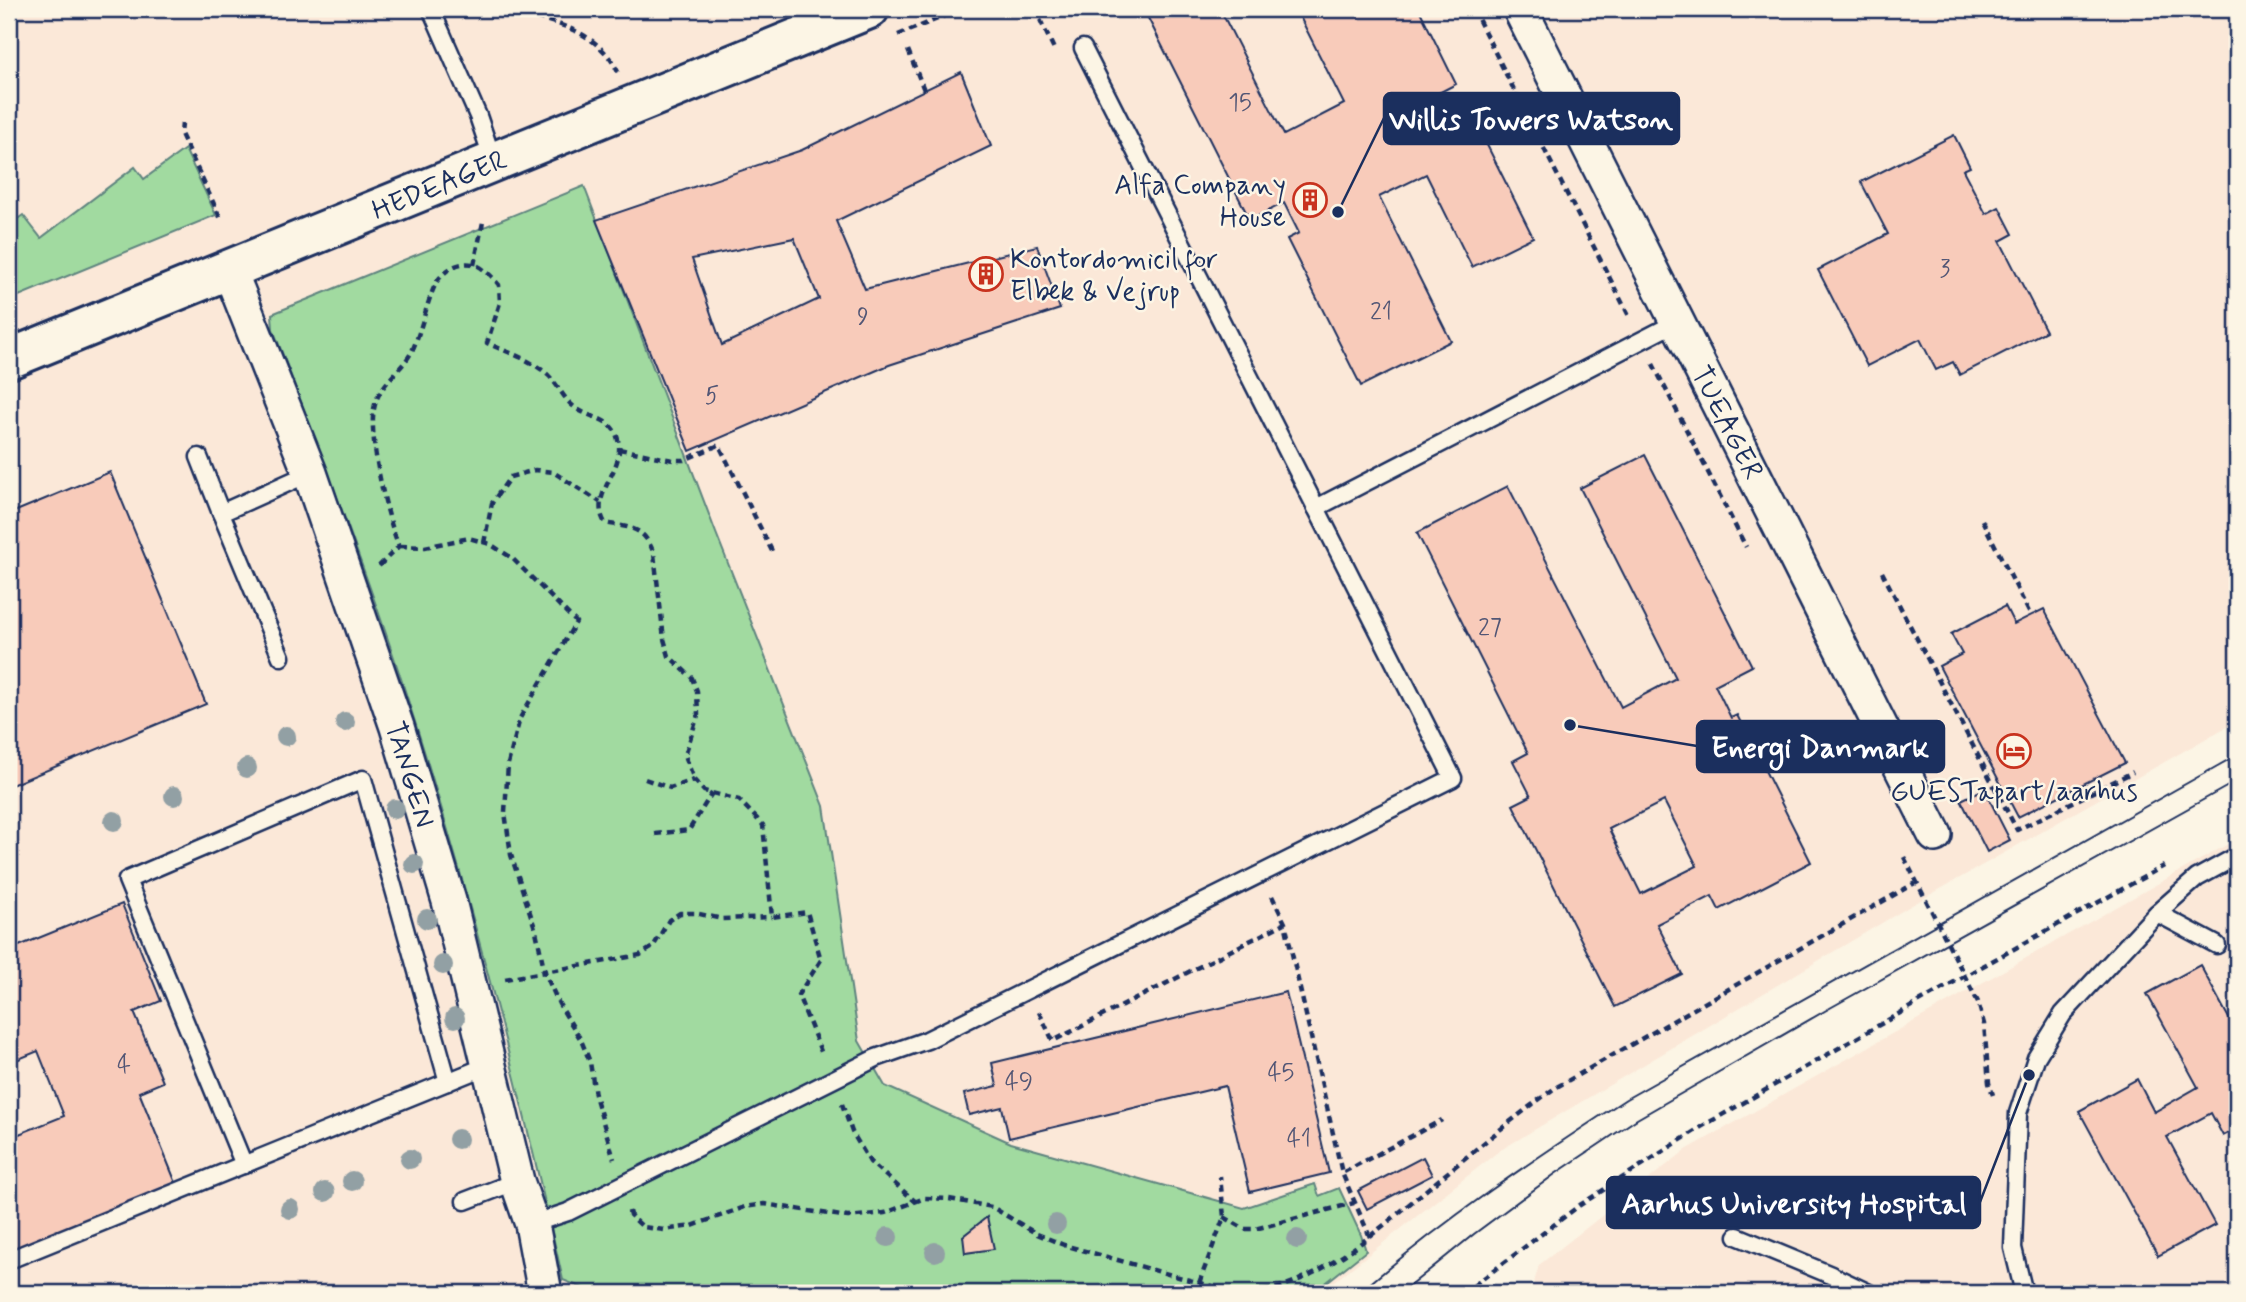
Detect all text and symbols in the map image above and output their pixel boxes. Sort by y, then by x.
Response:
house number: 15 [1228,88,1252,119]
callout: Willis Towers Watson [1384,93,1679,144]
text: Willis Towers Watson [1388,101,1673,140]
street label: HEDEAGER [367,142,513,230]
place label: Alfa Company House [1114,168,1286,237]
building icon: Alfa Company House [1291,181,1329,219]
place label: Kontordomicil for Elbek & Vejrup [1010,242,1218,311]
house number: 3 [1940,254,1951,285]
building icon: Kontordomicil for Elbek & Vejrup [967,255,1005,293]
house number: 21 [1370,297,1392,328]
house number: 9 [857,302,869,333]
street label: TUEAGER [1681,360,1770,486]
house number: 5 [705,381,719,412]
house number: 27 [1478,613,1502,644]
street label: TANGEN [375,717,442,832]
callout: Energi Danmark [1697,721,1944,772]
text: Energi Danmark [1711,729,1929,771]
hotel icon: GUESTapart/aarhus [1995,732,2033,770]
place label: GUESTapart/aarhus [1890,774,2138,811]
house number: 4 [117,1050,131,1081]
house number: 45 [1268,1058,1294,1089]
house number: 49 [1005,1067,1033,1098]
house number: 41 [1287,1124,1311,1155]
callout: Aarhus University Hospital [1607,1177,1980,1228]
text: Aarhus University Hospital [1622,1185,1967,1224]

